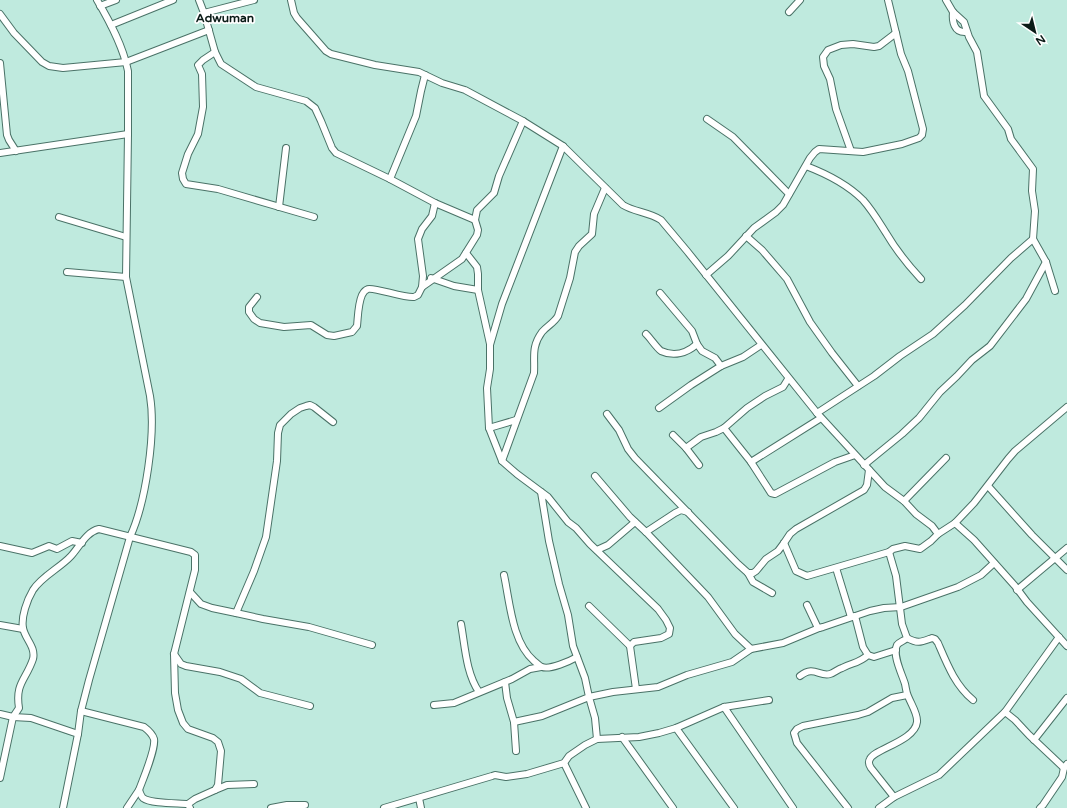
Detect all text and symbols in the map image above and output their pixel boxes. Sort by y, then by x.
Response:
district label: Adwuman [196,11,254,25]
north arrow [1015,12,1055,52]
text: N [1033,32,1048,48]

